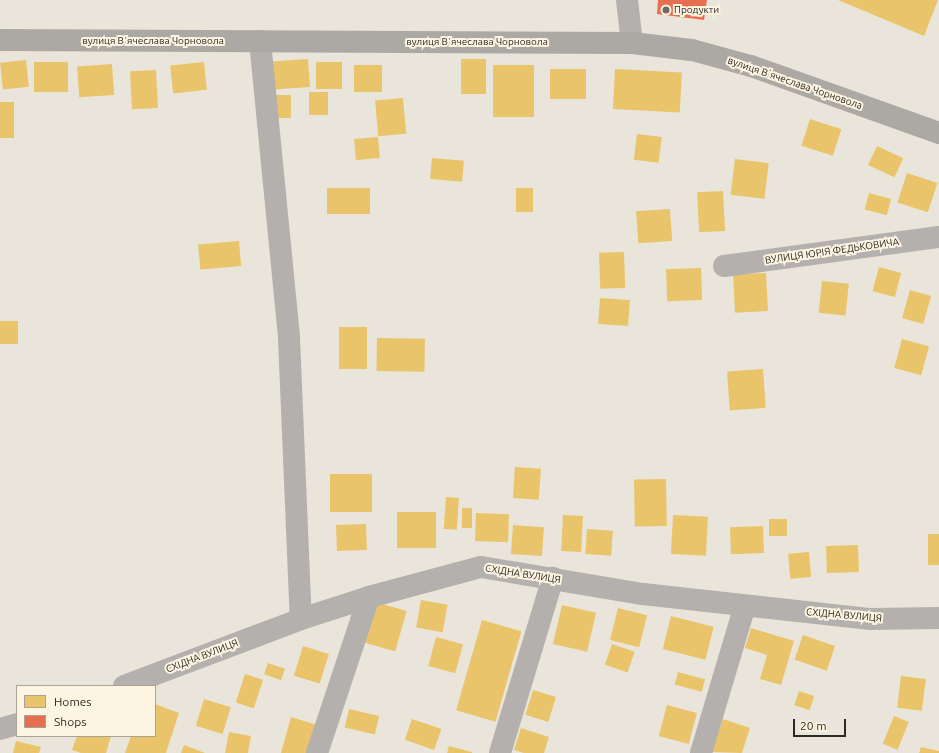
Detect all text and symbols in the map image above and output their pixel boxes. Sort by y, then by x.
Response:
place label: Продукти [674,4,719,16]
marker: Продукти [661,5,671,15]
street label: вулиця Вʼячеслава Чорновола [82,35,224,47]
street label: вулиця Вʼячеслава Чорновола [406,36,548,48]
street label: вулиця Вʼячеслава Чорновола [726,54,864,112]
street label: ВУЛИЦЯ ЮРІЯ ФЕДЬКОВИЧА [764,236,900,266]
street label: СХІДНА ВУЛИЦЯ [484,562,562,586]
street label: СХІДНА ВУЛИЦЯ [805,606,883,624]
street label: СХІДНА ВУЛИЦЯ [164,637,240,675]
legend [16,685,156,737]
text: Homes [54,695,92,708]
scale bar [795,711,848,737]
text: Shops [54,715,86,728]
text: 20 m [800,719,827,732]

